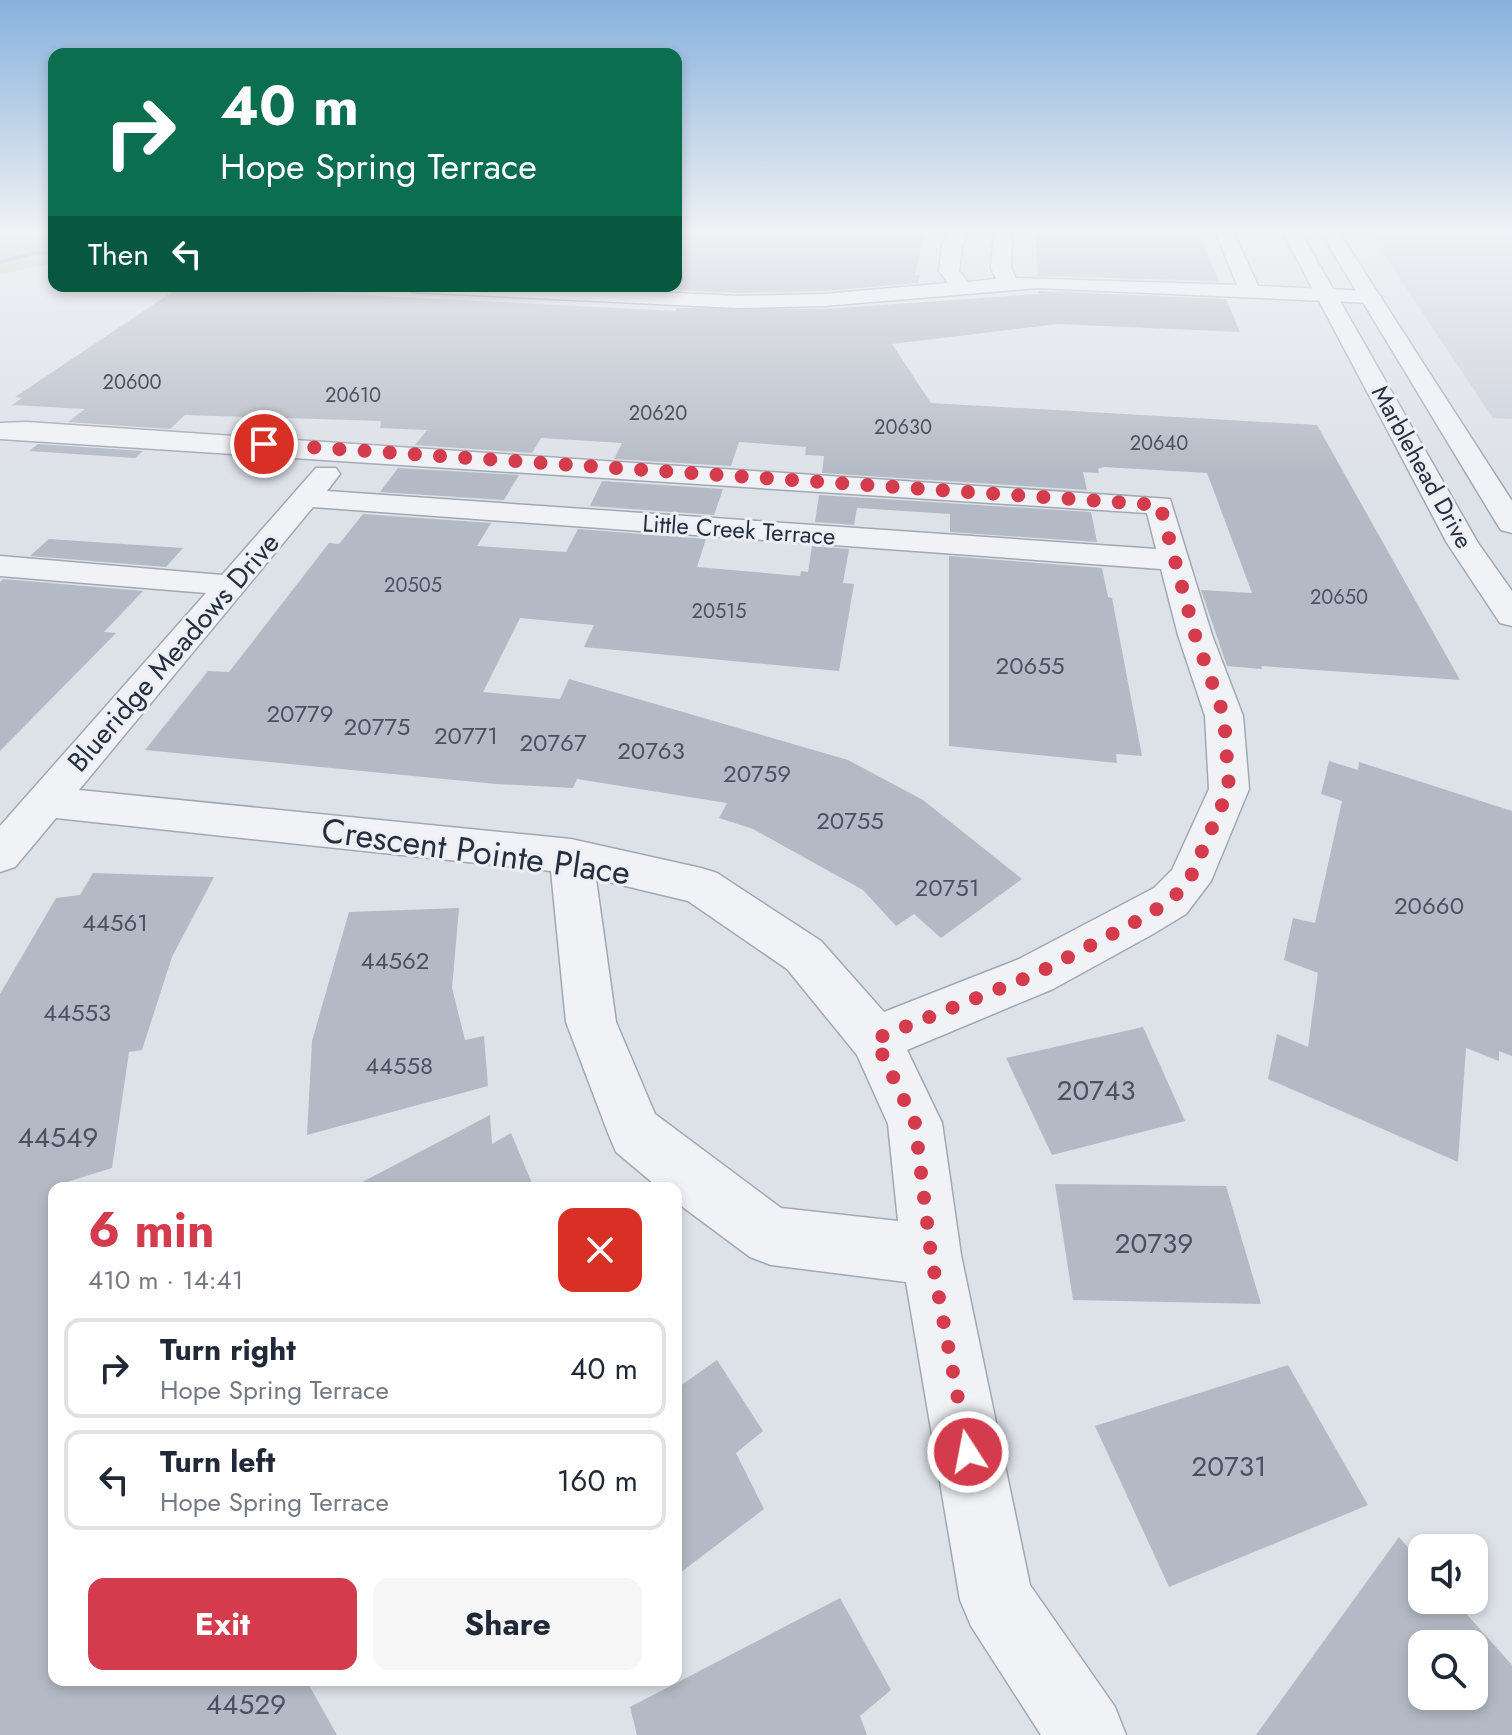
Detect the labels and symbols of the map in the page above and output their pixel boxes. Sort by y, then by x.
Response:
house number: 20600 [103,368,161,397]
street label: Marblehead Drive [1363,379,1482,555]
house number: 20610 [325,381,381,410]
house number: 20620 [629,399,687,428]
pin [230,410,298,478]
house number: 20630 [874,413,932,442]
house number: 20640 [1130,429,1188,458]
street label: Little Creek Terrace [641,505,837,554]
street label: Blueridge Meadows Drive [58,524,289,781]
house number: 20505 [384,571,442,600]
house number: 20650 [1310,583,1368,612]
house number: 20515 [692,597,746,626]
house number: 20655 [996,648,1064,683]
house number: 20779 [266,696,334,731]
house number: 20775 [344,709,410,744]
house number: 20771 [434,718,498,753]
house number: 20767 [519,725,587,760]
house number: 20763 [617,733,685,768]
house number: 20759 [723,756,791,791]
house number: 20755 [816,803,884,838]
street label: Crescent Pointe Place [319,806,633,897]
house number: 20751 [915,870,980,905]
house number: 20660 [1394,888,1464,923]
house number: 44561 [82,905,148,940]
house number: 44562 [361,943,430,978]
house number: 44553 [43,995,111,1030]
house number: 44558 [365,1048,433,1083]
house number: 20743 [1056,1070,1136,1111]
house number: 44549 [18,1117,98,1158]
house number: 20739 [1115,1223,1193,1264]
position arrow [926,1410,1010,1494]
house number: 20731 [1191,1446,1267,1487]
house number: 44529 [206,1684,286,1725]

